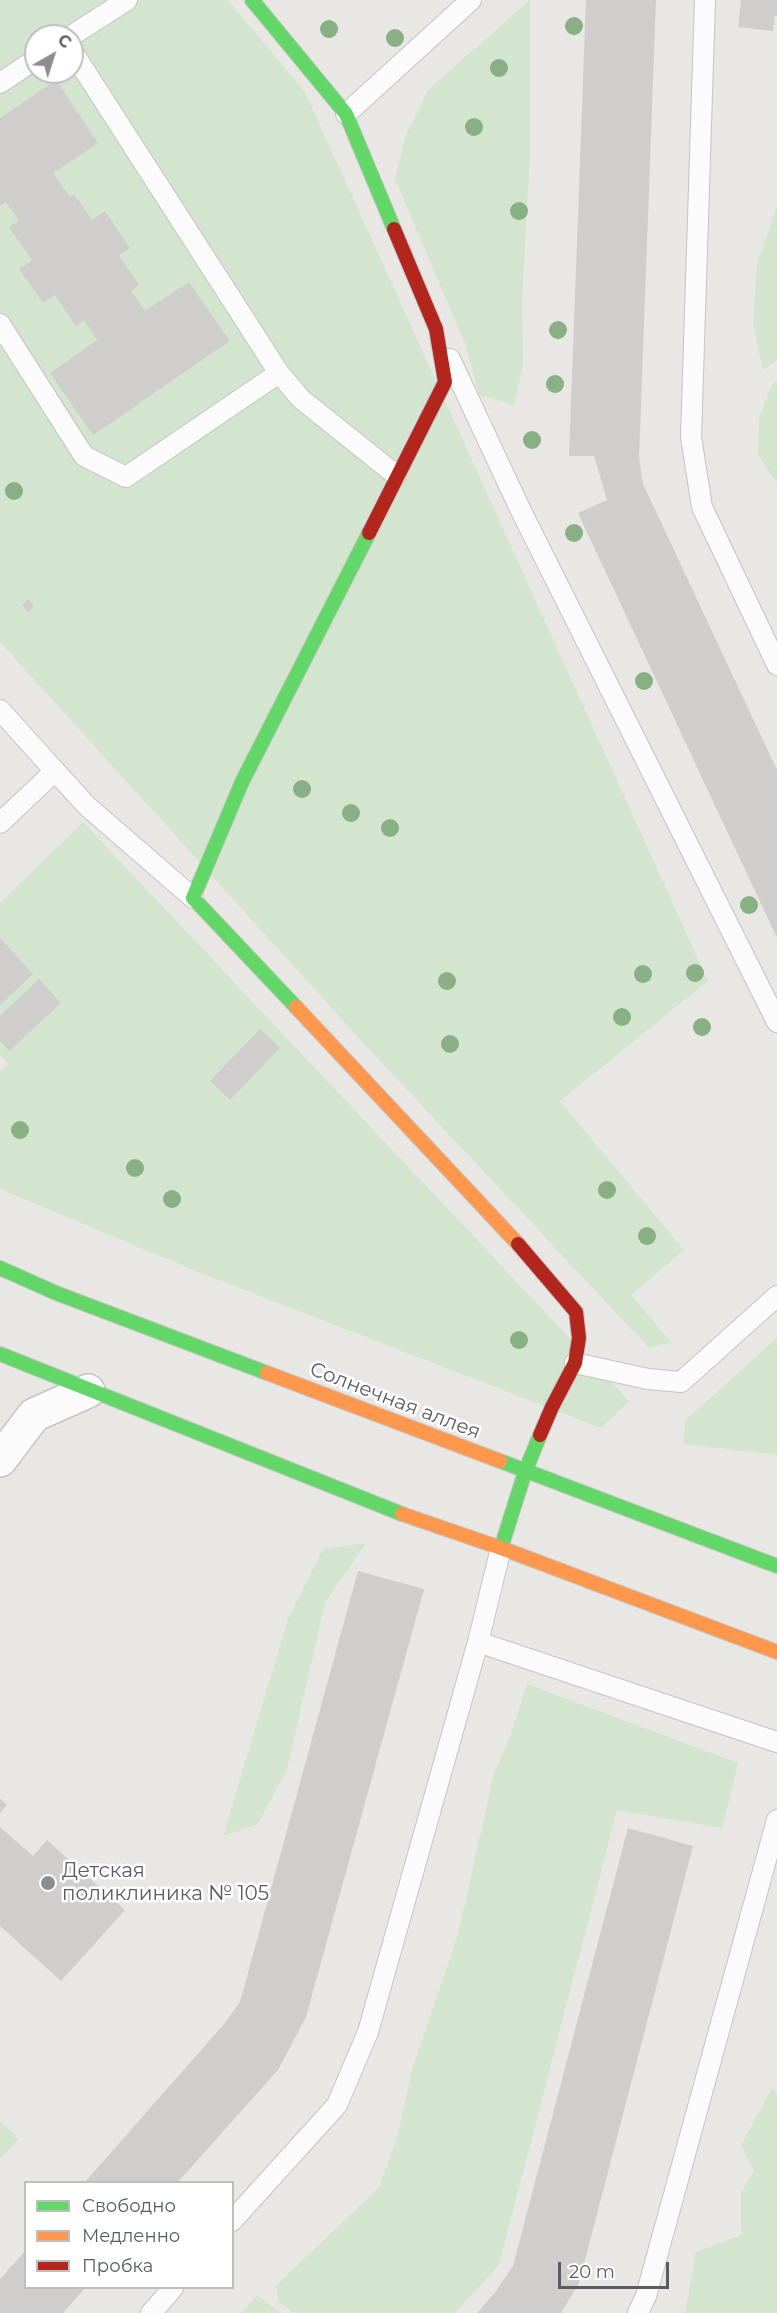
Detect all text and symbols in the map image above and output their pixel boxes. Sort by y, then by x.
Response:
north arrow [24,24,84,84]
text: С [54,30,75,52]
street label: Солнечная аллея [306,1357,484,1445]
place label: Детская поликлиника № 105 [62,1859,269,1906]
marker: Детская поликлиника № 105 [39,1874,57,1892]
legend [24,2181,234,2289]
text: Свободно [82,2195,176,2217]
text: Медленно [82,2225,180,2247]
scale bar [561,2250,672,2288]
text: Пробка [82,2255,153,2277]
text: 20 m [569,2261,615,2283]

